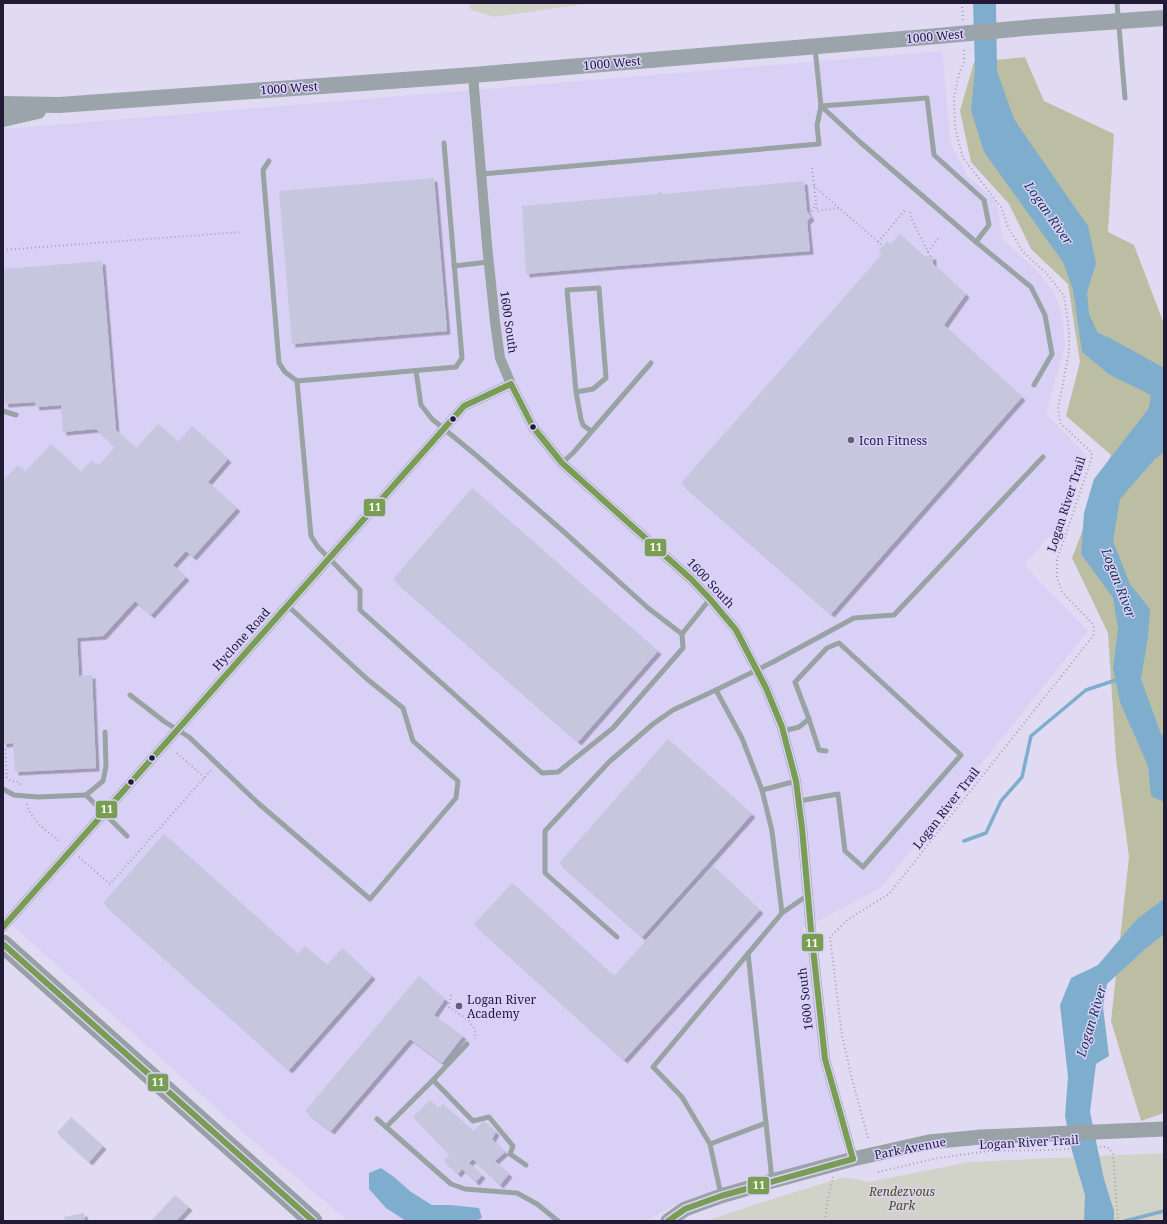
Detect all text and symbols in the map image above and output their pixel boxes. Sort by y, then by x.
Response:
street label: 1000 West [905,25,965,47]
street label: 1000 West [582,52,642,74]
street label: 1000 West [260,78,318,98]
water label: Logan River [1020,177,1078,249]
street label: 1600 South [496,290,522,355]
unlabelled marker [448,414,458,424]
unlabelled marker [528,422,538,432]
place label: Icon Fitness [859,432,927,449]
marker: Icon Fitness [846,435,856,445]
street label: Logan River Trail [1043,454,1090,554]
line badge: 11 [363,498,386,517]
text: 11 [369,499,381,514]
line badge: 11 [644,538,667,557]
text: 11 [650,539,662,554]
water label: Logan River [1097,545,1141,621]
street label: 1600 South [683,554,739,612]
street label: Hyclone Road [208,603,274,674]
unlabelled marker [147,753,157,763]
street label: Logan River Trail [909,763,983,852]
unlabelled marker [126,777,136,787]
line badge: 11 [95,800,118,819]
text: 11 [101,801,113,816]
line badge: 11 [801,933,824,952]
text: 11 [806,935,818,950]
street label: 1600 South [793,966,817,1031]
water label: Logan River [1071,982,1111,1060]
place label: Logan River Academy [467,991,537,1022]
marker: Logan River Academy [454,1001,464,1011]
line badge: 11 [147,1073,169,1092]
text: 11 [152,1074,164,1089]
street label: Logan River Trail [979,1131,1079,1153]
street label: Park Avenue [873,1133,947,1163]
line badge: 11 [747,1176,770,1195]
text: 11 [753,1177,765,1192]
park label: Rendezvous Park [868,1183,936,1214]

